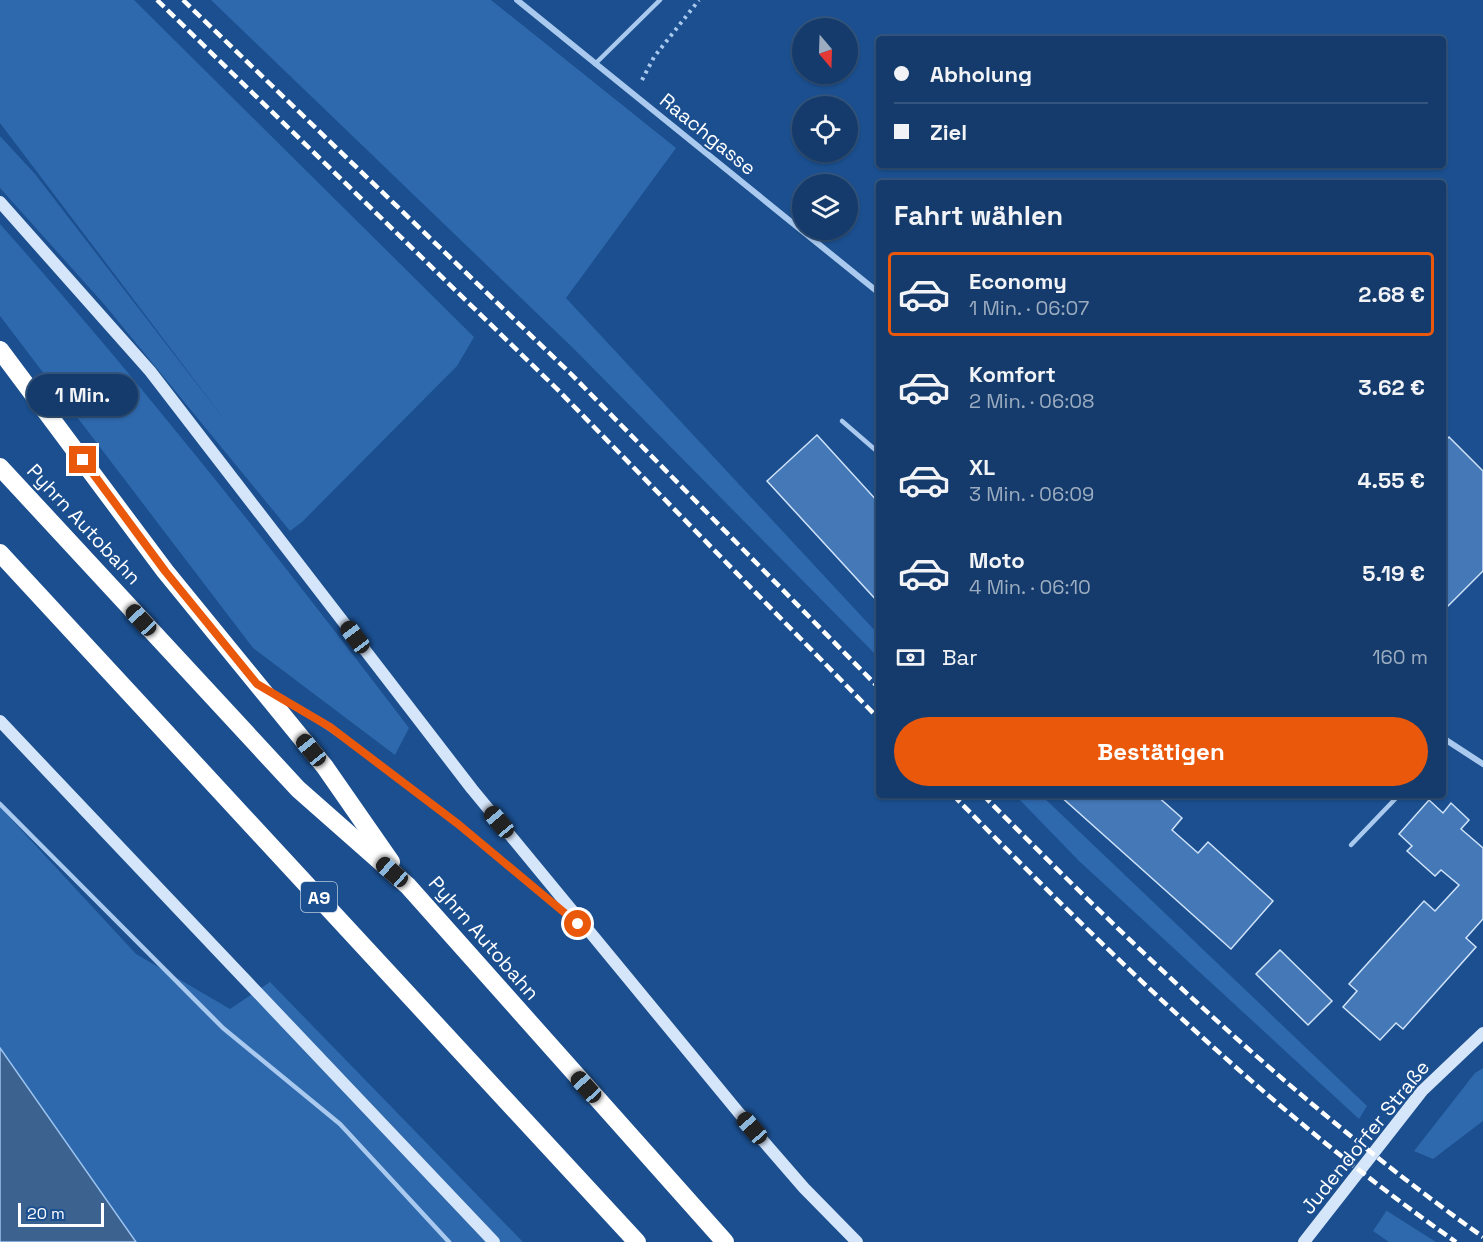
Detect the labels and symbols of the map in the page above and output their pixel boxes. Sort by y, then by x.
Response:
north arrow [792,18,858,84]
street label: Raachgasse [654,87,762,181]
callout: 1 Min. [28,373,138,415]
route end [69,446,96,473]
street label: Pyhrn Autobahn [21,458,147,590]
car [122,601,160,639]
car [337,617,373,657]
car [293,730,329,770]
car [481,802,517,842]
car [373,853,411,891]
street label: Pyhrn Autobahn [423,871,545,1005]
road number: A9 [301,882,337,912]
route start [564,910,591,937]
street label: Judendorfer Straße [1295,1055,1435,1219]
car [567,1068,605,1106]
car [733,1109,771,1147]
scale bar [18,1200,104,1228]

